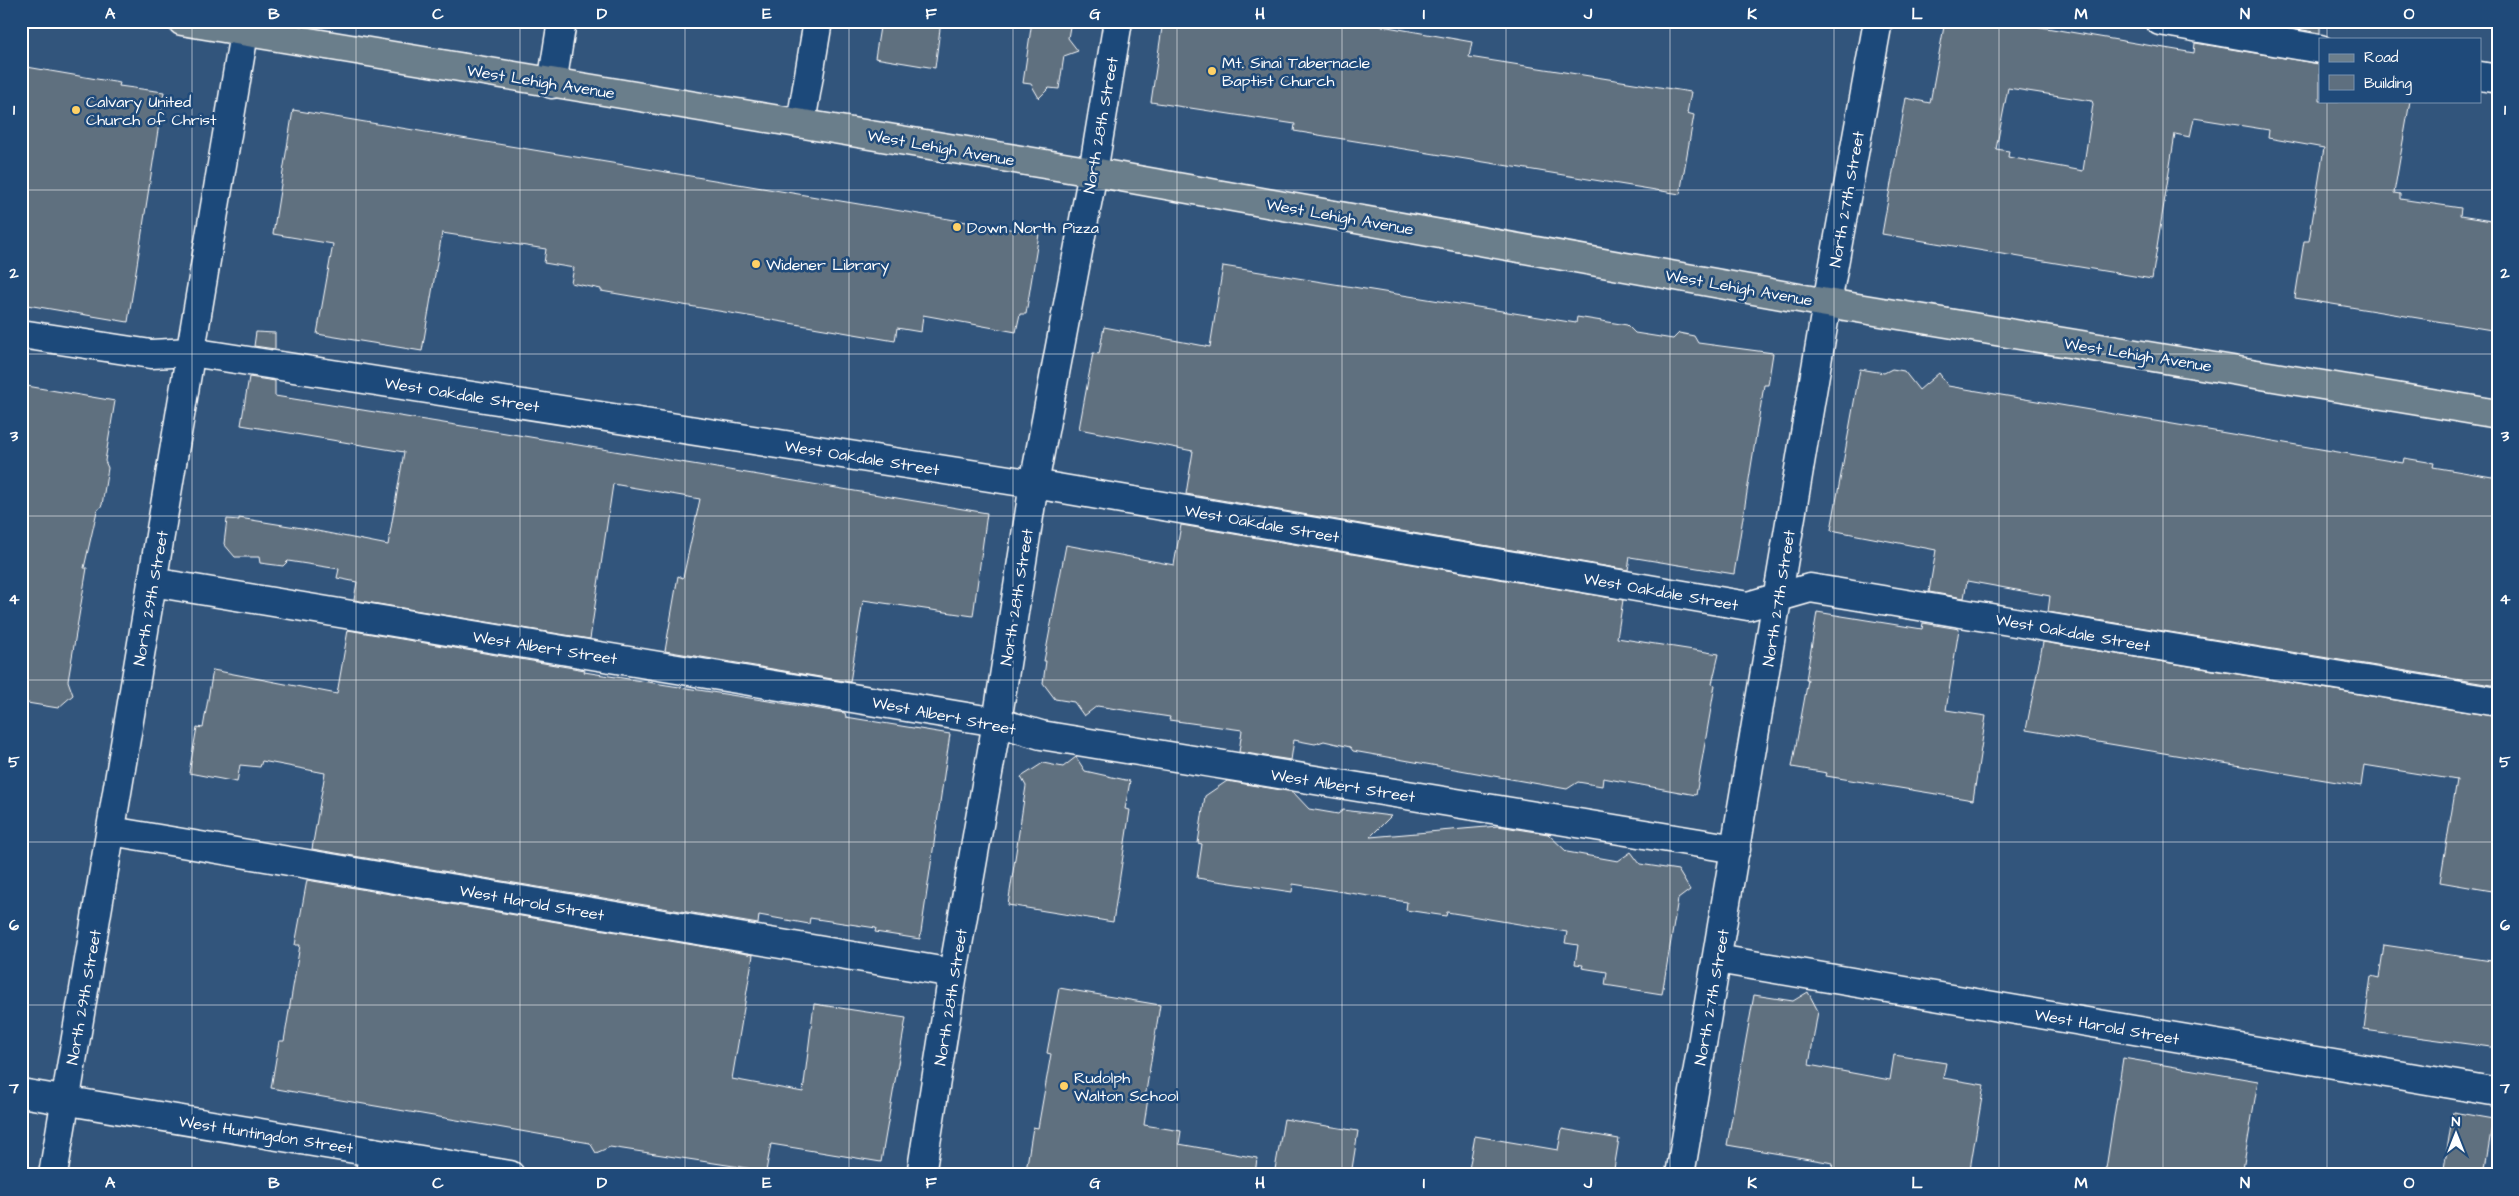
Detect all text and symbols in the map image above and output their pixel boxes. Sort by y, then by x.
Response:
text: A [105,3,116,25]
text: B [268,3,280,25]
text: C [432,3,444,25]
text: D [597,3,608,25]
text: E [762,3,772,25]
text: F [925,3,937,25]
text: G [1089,3,1101,25]
text: H [1255,3,1265,25]
text: I [1423,3,1425,25]
text: J [1583,3,1593,25]
text: K [1747,3,1757,25]
text: L [1911,3,1923,25]
text: M [2074,3,2088,25]
text: N [2240,3,2250,25]
text: O [2404,3,2415,25]
legend [2319,38,2482,102]
text: Road [2364,47,2399,68]
place label: Mt. Sinai Tabernacle Baptist Church [1222,52,1370,92]
street label: North 28th Street [1078,55,1124,195]
street label: West Lehigh Avenue [465,59,617,106]
marker: Mt. Sinai Tabernacle Baptist Church [1206,65,1218,77]
text: Building [2364,73,2412,95]
place label: Calvary United Church of Christ [86,91,217,131]
text: 1 [13,99,16,121]
text: 1 [2504,99,2507,121]
marker: Calvary United Church of Christ [70,104,82,116]
street label: West Lehigh Avenue [865,124,1017,173]
street label: North 27th Street [1824,129,1870,269]
street label: West Lehigh Avenue [1264,193,1416,242]
place label: Down North Pizza [967,217,1099,239]
marker: Down North Pizza [951,221,963,233]
place label: Widener Library [766,254,890,277]
marker: Widener Library [750,258,762,270]
text: 2 [8,262,19,284]
text: 2 [2499,262,2510,284]
street label: West Lehigh Avenue [1663,264,1815,313]
street label: West Lehigh Avenue [2062,332,2214,379]
street label: West Oakdale Street [383,372,541,418]
text: 3 [9,425,19,447]
text: 3 [2500,425,2510,447]
street label: West Oakdale Street [783,435,941,481]
street label: West Oakdale Street [1183,500,1341,549]
street label: North 28th Street [995,527,1039,667]
street label: North 29th Street [128,528,174,668]
street label: North 27th Street [1757,528,1801,668]
street label: West Oakdale Street [1582,568,1740,617]
text: 4 [9,588,20,610]
text: 4 [2500,588,2511,610]
street label: West Oakdale Street [1994,609,2152,658]
street label: West Albert Street [471,626,619,670]
street label: West Albert Street [870,691,1018,741]
text: 5 [8,751,20,773]
text: 5 [2499,751,2511,773]
street label: West Albert Street [1269,764,1417,808]
street label: West Harold Street [458,879,607,927]
text: 6 [9,914,19,936]
text: 6 [2500,914,2510,936]
street label: North 29th Street [61,927,107,1067]
street label: North 28th Street [929,927,973,1067]
street label: North 27th Street [1689,927,1735,1067]
street label: West Harold Street [2033,1003,2182,1051]
place label: Rudolph Walton School [1074,1067,1178,1107]
text: 7 [8,1077,19,1099]
text: 7 [2499,1077,2510,1099]
marker: Rudolph Walton School [1058,1080,1070,1092]
north arrow [2432,1108,2482,1158]
street label: West Huntingdon Street [177,1110,355,1161]
text: N [2452,1112,2461,1132]
text: A [105,1172,116,1194]
text: B [268,1172,280,1194]
text: C [432,1172,444,1194]
text: D [597,1172,608,1194]
text: E [762,1172,772,1194]
text: F [925,1172,937,1194]
text: G [1089,1172,1101,1194]
text: H [1255,1172,1265,1194]
text: I [1423,1172,1425,1194]
text: J [1583,1172,1593,1194]
text: K [1747,1172,1757,1194]
text: L [1911,1172,1923,1194]
text: M [2074,1172,2088,1194]
text: N [2240,1172,2250,1194]
text: O [2404,1172,2415,1194]

